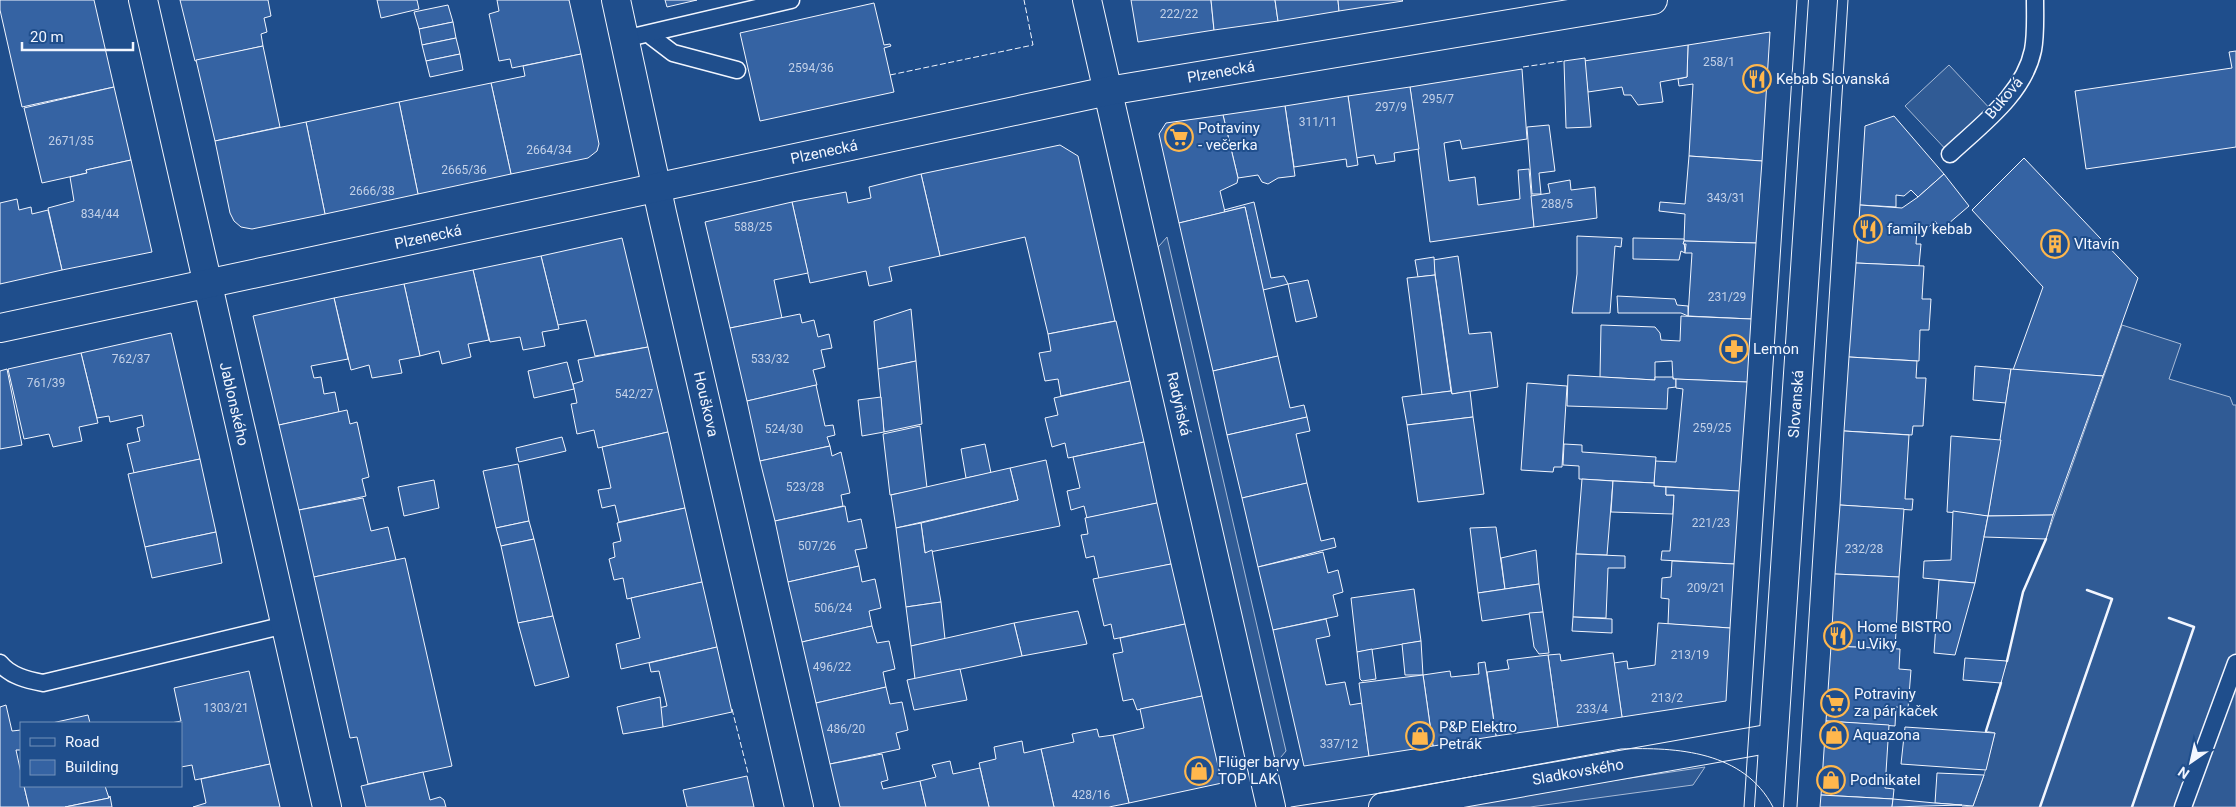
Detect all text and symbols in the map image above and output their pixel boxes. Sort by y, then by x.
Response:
house number: 222/22 [1160,7,1199,21]
scale bar [22,20,134,52]
text: 20 m [30,28,64,46]
house number: 258/1 [1703,55,1735,69]
street label: Plzenecká [1186,57,1256,87]
house number: 2594/36 [788,61,834,75]
restaurant icon: Kebab Slovanská [1742,64,1772,94]
place label: Kebab Slovanská [1776,70,1890,88]
street label: Buková [1981,73,2027,123]
house number: 295/7 [1422,92,1454,106]
house number: 297/9 [1375,100,1407,114]
house number: 311/11 [1299,115,1337,129]
place label: Potraviny - večerka [1198,119,1260,154]
supermarket icon: Potraviny - večerka [1164,122,1194,152]
house number: 2671/35 [48,134,94,148]
street label: Plzenecká [789,136,859,168]
house number: 2664/34 [526,143,572,157]
house number: 2665/36 [441,163,487,177]
house number: 2666/38 [349,184,395,198]
house number: 343/31 [1707,191,1745,205]
house number: 288/5 [1541,197,1573,211]
house number: 834/44 [81,207,120,221]
restaurant icon: family kebab [1853,214,1883,244]
house number: 588/25 [734,220,773,234]
place label: family kebab [1887,220,1972,238]
street label: Plzenecká [393,221,463,253]
building icon: Vltavín [2040,229,2070,259]
place label: Vltavín [2074,235,2119,253]
house number: 231/29 [1708,290,1746,304]
pharmacy icon: Lemon [1719,334,1749,364]
place label: Lemon [1753,340,1799,358]
house number: 762/37 [112,352,151,366]
house number: 533/32 [751,352,790,366]
street label: Jablonského [216,360,252,448]
street label: Slovanská [1785,369,1807,439]
street label: Houškova [690,370,722,438]
street label: Radyňská [1163,370,1195,438]
house number: 761/39 [27,376,65,390]
house number: 542/27 [615,387,654,401]
house number: 259/25 [1693,421,1732,435]
house number: 524/30 [765,422,804,436]
house number: 523/28 [786,480,825,494]
house number: 221/23 [1692,516,1730,530]
house number: 507/26 [798,539,837,553]
house number: 232/28 [1845,542,1884,556]
house number: 209/21 [1687,581,1725,595]
house number: 506/24 [814,601,853,615]
place label: Home BISTRO u Viky [1857,618,1952,653]
restaurant icon: Home BISTRO u Viky [1823,621,1853,651]
house number: 213/19 [1671,648,1709,662]
house number: 496/22 [813,660,852,674]
place label: Potraviny za pár kaček [1854,685,1938,720]
supermarket icon: Potraviny za pár kaček [1820,688,1850,718]
house number: 213/2 [1651,691,1683,705]
house number: 1303/21 [203,701,249,715]
house number: 233/4 [1576,702,1608,716]
place label: P&P Elektro Petrák [1439,718,1517,753]
shop icon: Aquazona [1819,720,1849,750]
shop icon: P&P Elektro Petrák [1405,721,1435,751]
legend [20,722,182,787]
house number: 486/20 [827,722,866,736]
place label: Aquazona [1853,726,1920,744]
text: Road [65,733,99,751]
house number: 337/12 [1320,737,1359,751]
north arrow [2166,737,2216,787]
place label: Flüger barvy TOP LAK [1218,753,1300,788]
street label: Sladkovského [1531,755,1625,789]
shop icon: Flüger barvy TOP LAK [1184,756,1214,786]
text: Building [65,758,119,776]
text: N [2175,763,2192,782]
shop icon: Podnikatel [1816,765,1846,795]
place label: Podnikatel [1850,771,1921,789]
house number: 428/16 [1072,788,1111,802]

